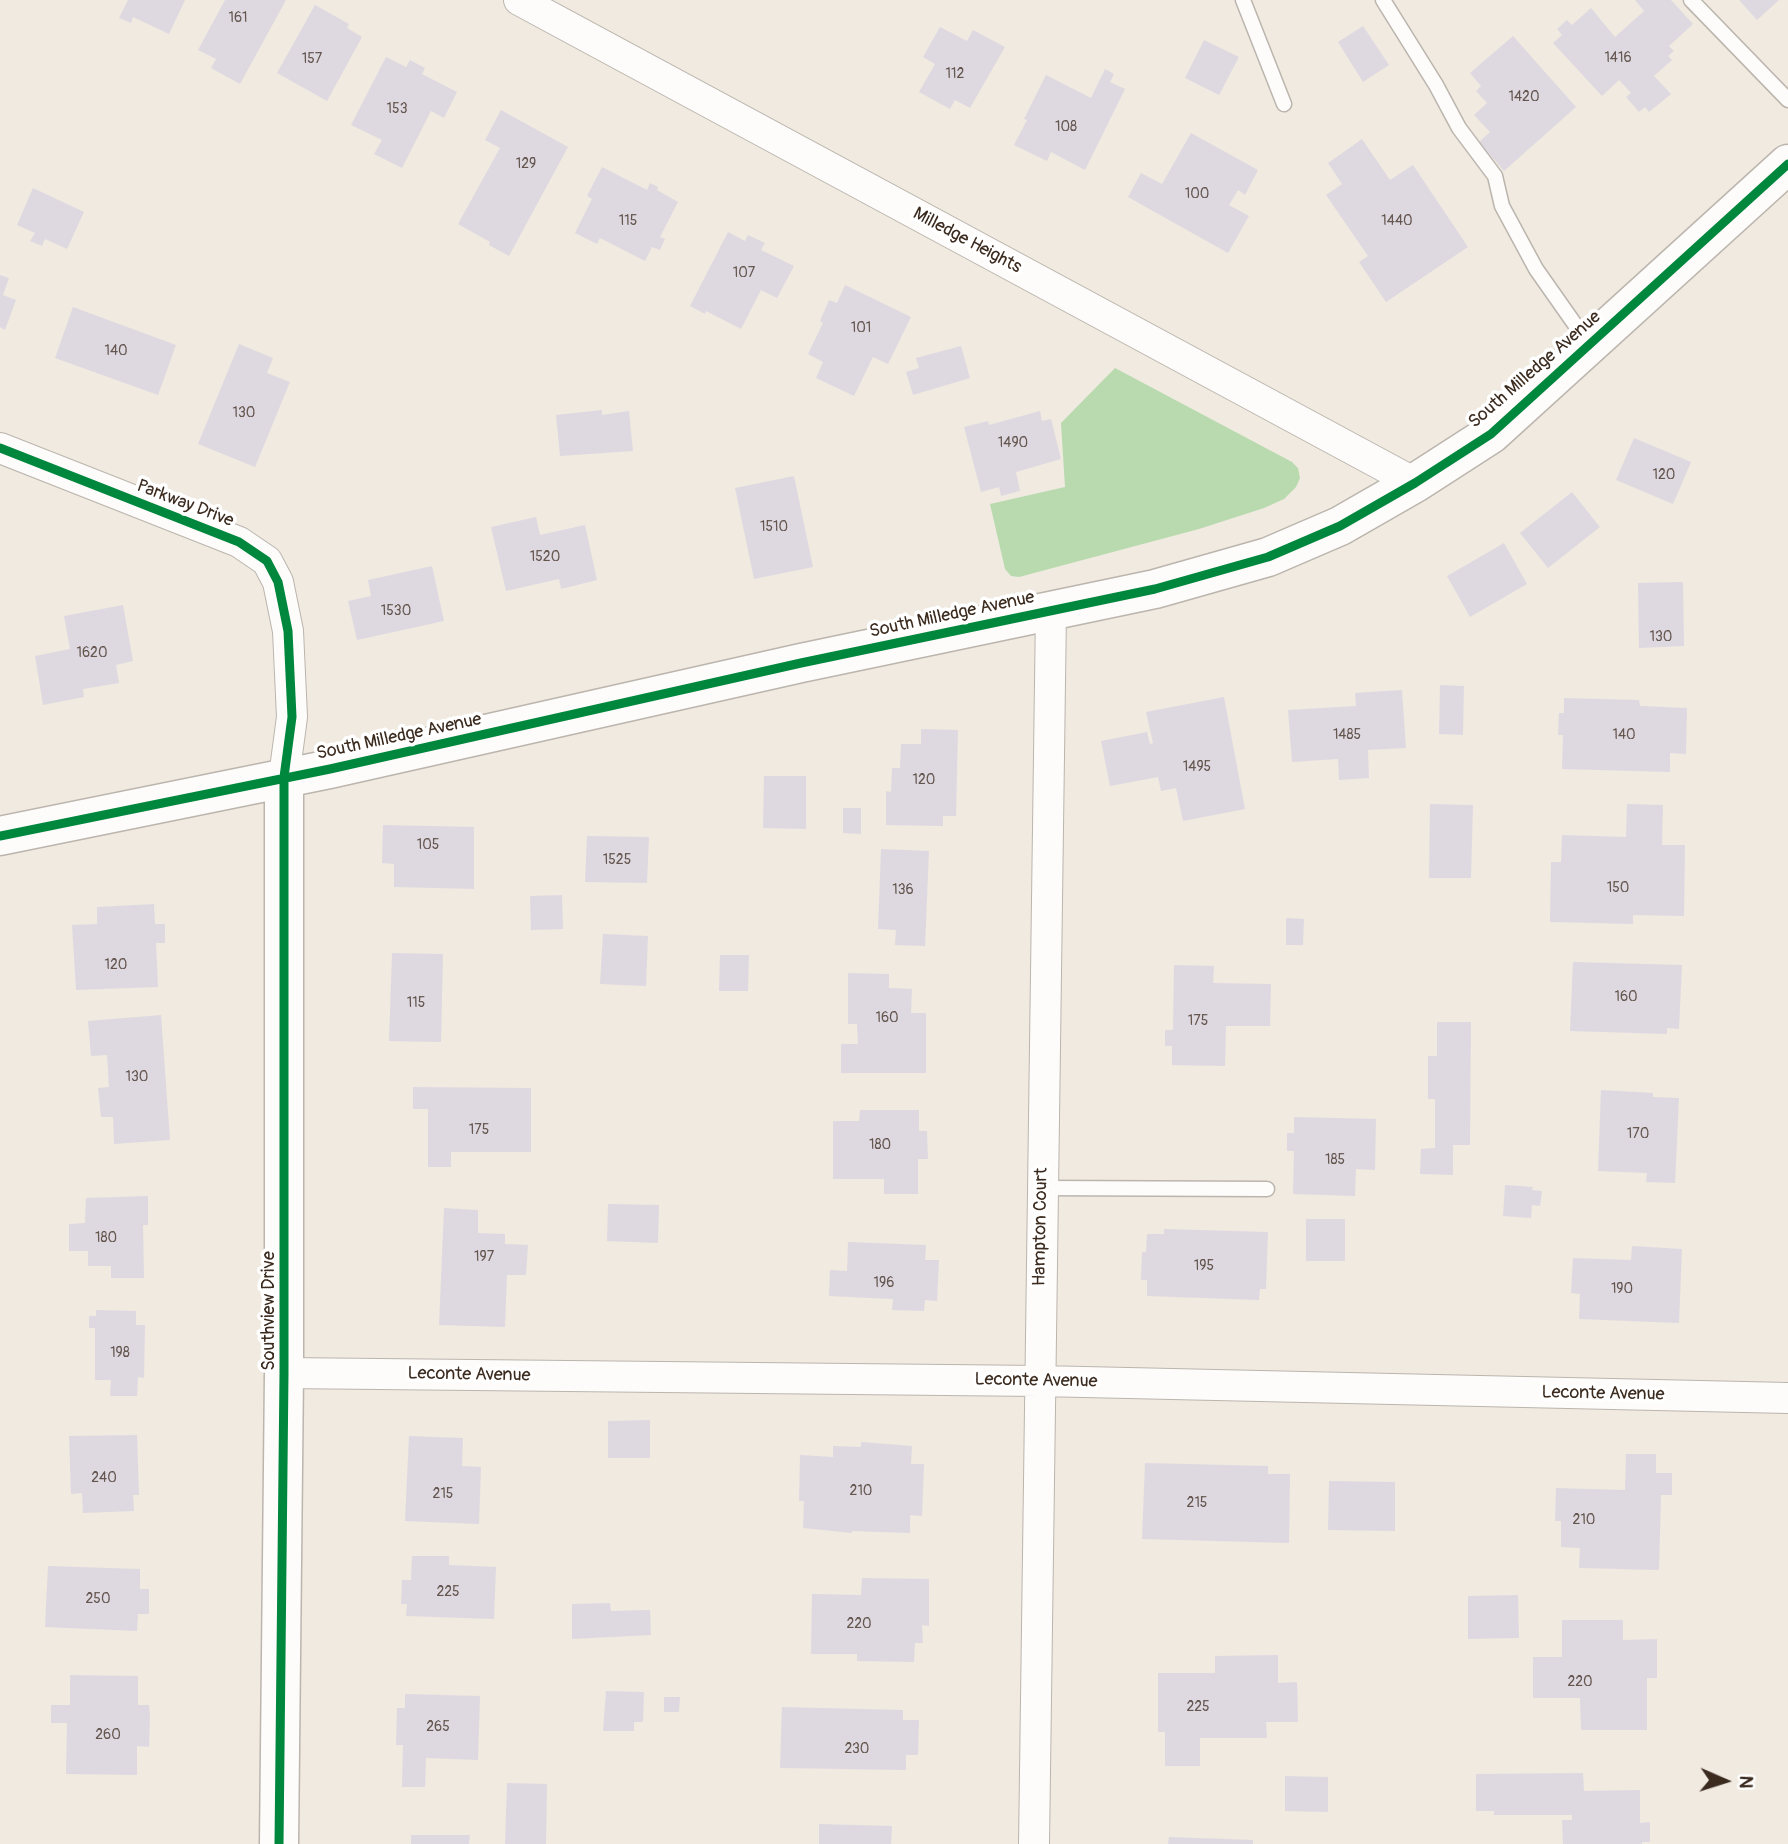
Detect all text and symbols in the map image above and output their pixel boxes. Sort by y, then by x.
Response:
house number: 161 [228,10,248,26]
house number: 1416 [1604,50,1632,66]
house number: 157 [302,51,322,67]
house number: 112 [946,66,964,82]
house number: 1420 [1509,89,1539,105]
house number: 153 [387,101,407,117]
house number: 108 [1055,119,1077,135]
house number: 129 [516,156,536,172]
house number: 100 [1185,186,1209,202]
street label: Milledge Heights [909,203,1025,279]
house number: 115 [619,213,637,229]
house number: 1440 [1381,213,1413,229]
house number: 107 [733,265,755,281]
street label: South Milledge Avenue [1464,307,1606,433]
house number: 101 [851,320,871,336]
house number: 140 [104,343,128,359]
house number: 130 [233,405,255,421]
house number: 1490 [998,435,1028,451]
house number: 120 [1653,467,1675,483]
street label: Parkway Drive [133,476,237,532]
house number: 1510 [760,519,788,535]
house number: 1520 [530,549,560,565]
street label: South Milledge Avenue [867,587,1037,643]
house number: 1530 [381,603,411,619]
house number: 130 [1650,629,1672,645]
house number: 1620 [76,645,108,661]
street label: South Milledge Avenue [314,709,484,765]
house number: 1485 [1333,727,1361,743]
house number: 140 [1612,727,1636,743]
house number: 1495 [1183,759,1211,775]
house number: 120 [913,772,935,788]
house number: 105 [417,837,439,853]
house number: 1525 [603,852,631,868]
house number: 150 [1607,880,1629,896]
house number: 136 [892,882,914,898]
house number: 120 [105,957,127,973]
house number: 160 [1614,989,1638,1005]
house number: 115 [407,995,425,1011]
house number: 160 [875,1010,899,1026]
house number: 175 [1188,1013,1208,1029]
house number: 130 [126,1069,148,1085]
house number: 175 [469,1122,489,1138]
house number: 170 [1627,1126,1649,1142]
house number: 180 [869,1137,891,1153]
house number: 185 [1325,1152,1345,1168]
street label: Hampton Court [1029,1168,1053,1286]
house number: 180 [95,1230,117,1246]
house number: 197 [474,1249,494,1265]
street label: Southview Drive [258,1251,280,1371]
house number: 195 [1194,1258,1214,1274]
house number: 196 [874,1275,894,1291]
house number: 190 [1611,1281,1633,1297]
house number: 198 [110,1345,130,1361]
street label: Leconte Avenue [407,1363,531,1387]
street label: Leconte Avenue [974,1369,1098,1393]
street label: Leconte Avenue [1541,1382,1665,1406]
house number: 240 [91,1470,117,1486]
house number: 210 [850,1483,872,1499]
house number: 215 [433,1486,453,1502]
house number: 215 [1187,1495,1207,1511]
house number: 210 [1573,1512,1595,1528]
house number: 225 [436,1584,460,1600]
house number: 250 [86,1591,110,1607]
house number: 220 [846,1616,872,1632]
house number: 220 [1567,1674,1593,1690]
house number: 225 [1186,1699,1210,1715]
house number: 265 [426,1719,450,1735]
house number: 260 [95,1727,121,1743]
house number: 230 [845,1741,869,1757]
north arrow [1690,1746,1760,1816]
text: N [1734,1775,1758,1789]

